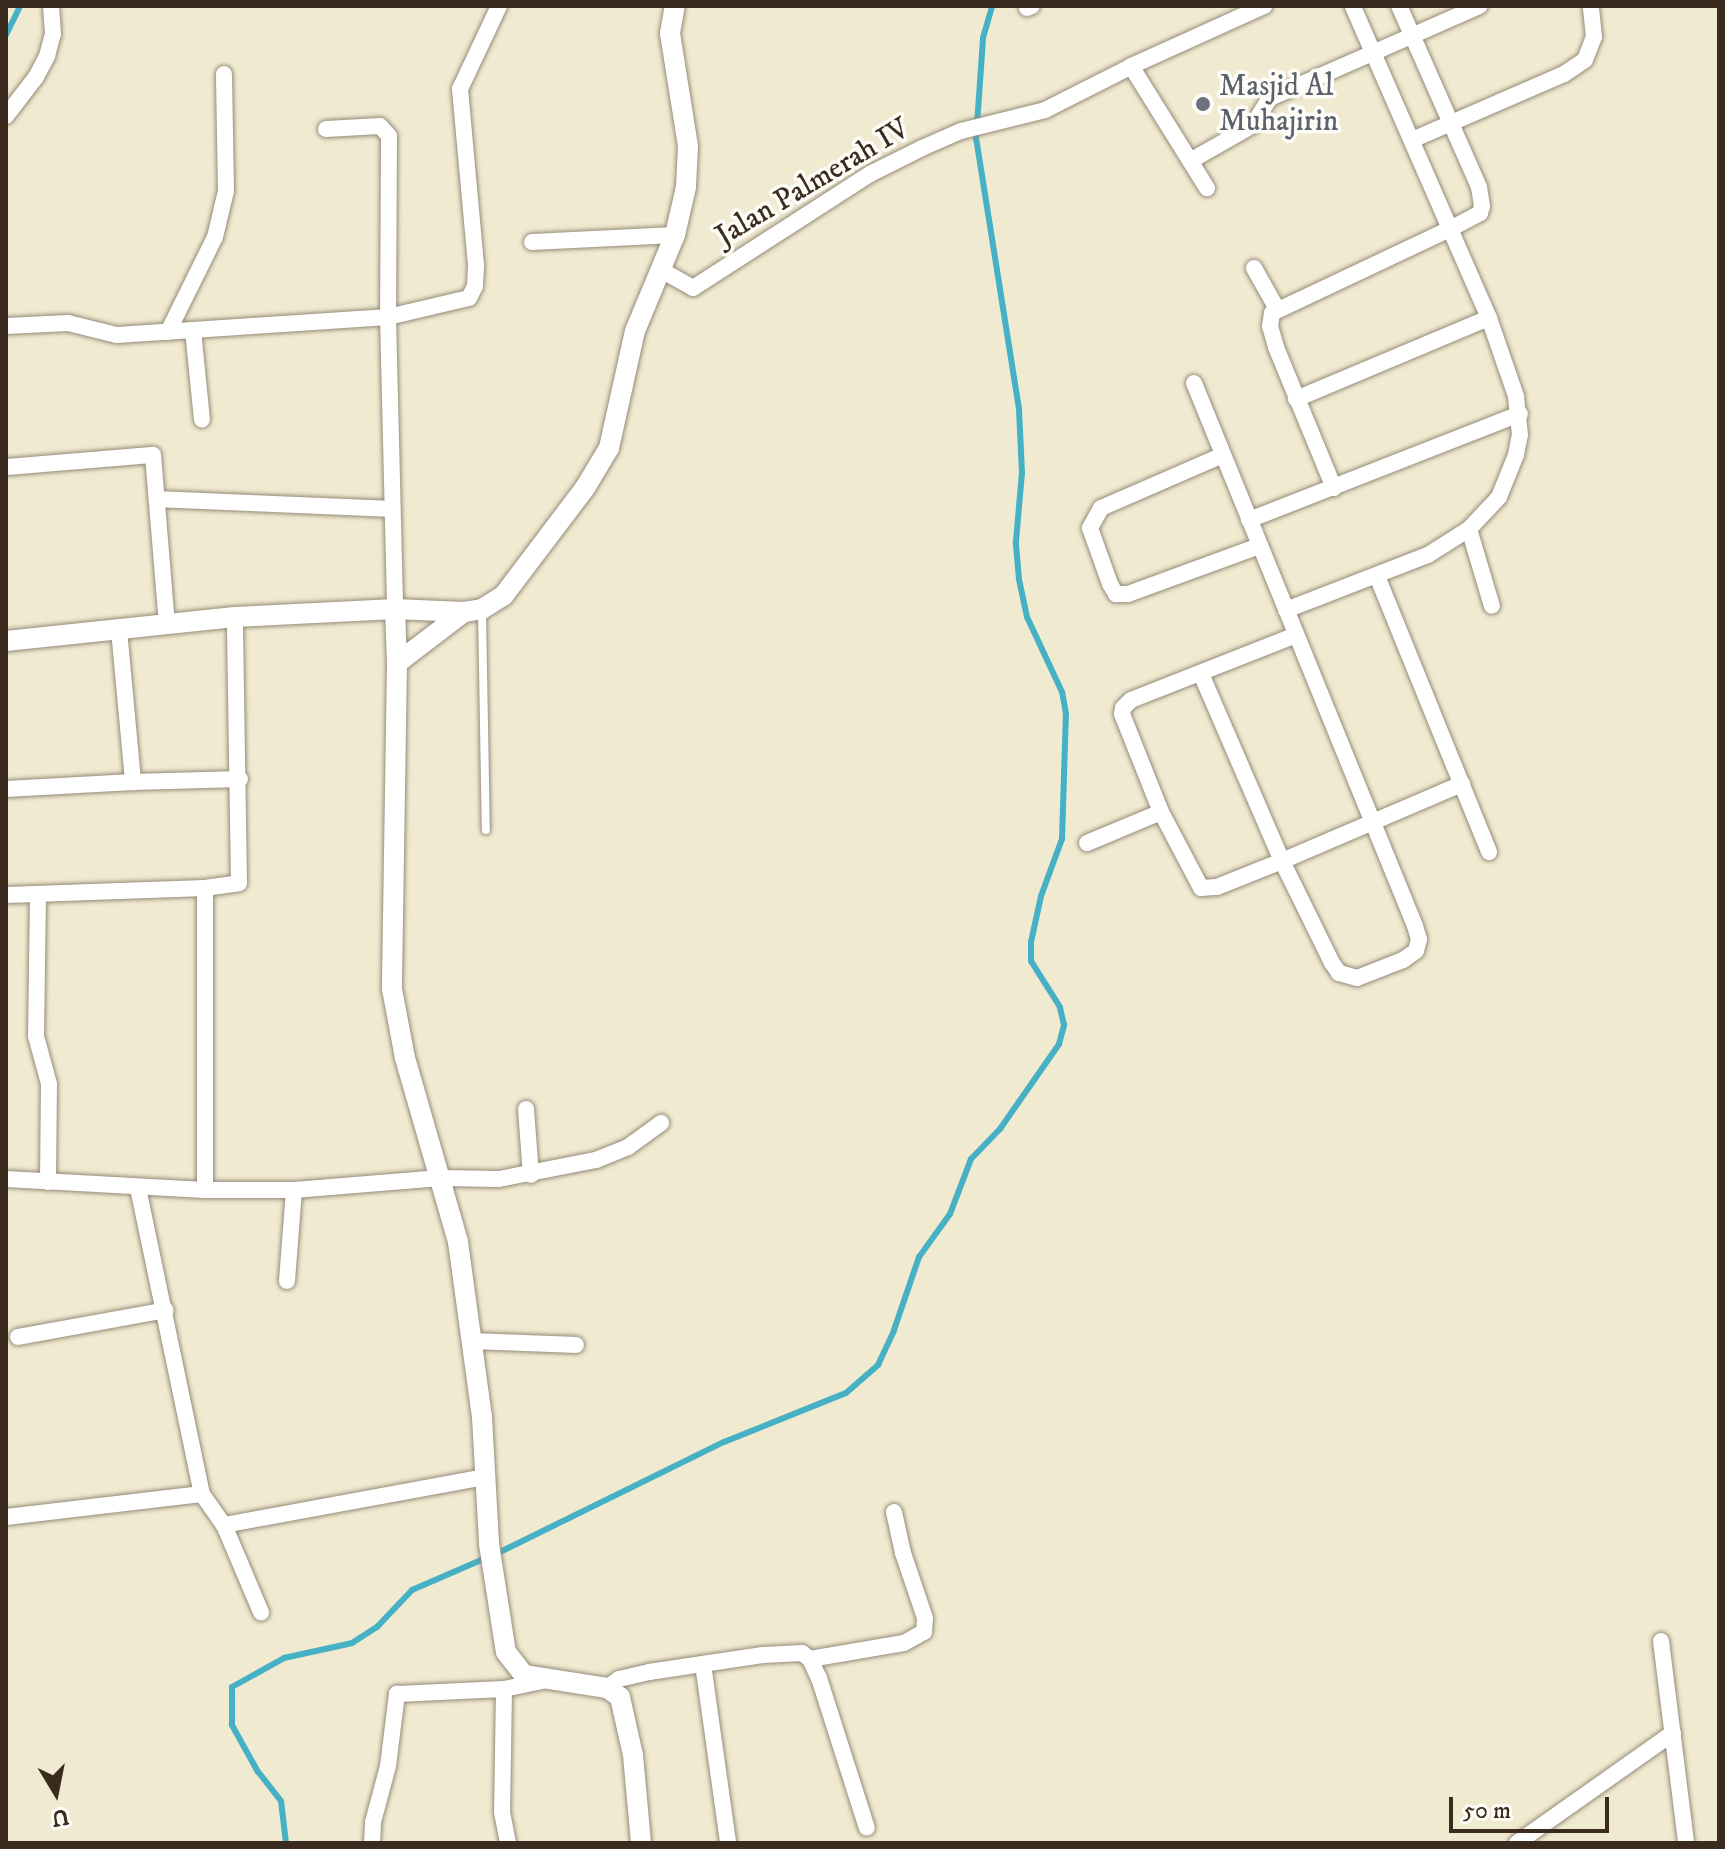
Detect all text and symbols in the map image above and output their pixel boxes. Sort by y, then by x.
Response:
place label: Masjid Al Muhajirin [1219,69,1338,140]
marker: Masjid Al Muhajirin [1194,95,1212,113]
street label: Jalan Palmerah IV [710,111,916,255]
north arrow [16,1753,96,1833]
scale bar [1453,1781,1613,1831]
text: 50 m [1463,1796,1511,1826]
text: U [50,1802,71,1832]

